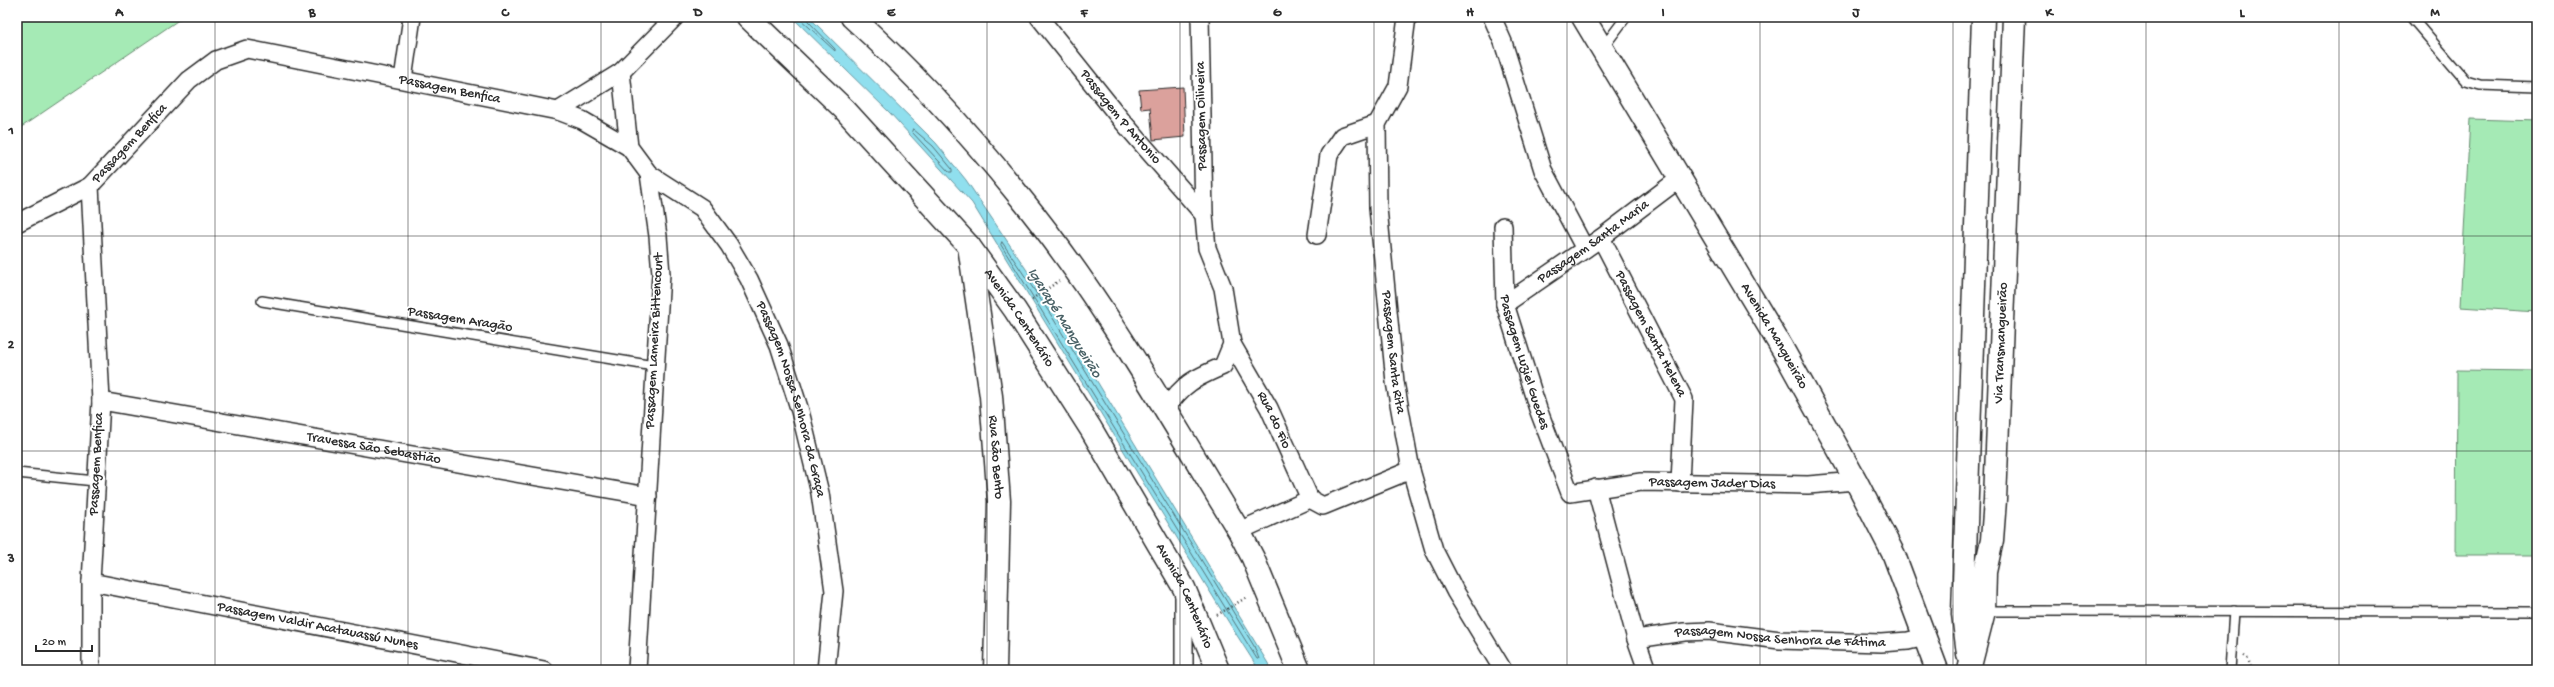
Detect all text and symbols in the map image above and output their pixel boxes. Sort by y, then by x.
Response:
text: A [114,6,124,21]
text: B [308,6,317,21]
text: C [500,6,510,21]
text: D [693,6,703,21]
text: E [887,6,896,21]
text: F [1080,6,1089,21]
text: G [1273,6,1282,21]
text: H [1466,6,1474,21]
text: I [1661,6,1665,21]
text: J [1852,6,1861,21]
text: K [2044,6,2054,21]
text: L [2240,6,2246,21]
text: M [2430,6,2440,21]
street label: Passagem Oiliveira [1193,60,1211,172]
street label: Passagem P Antonio [1075,66,1165,168]
street label: Passagem Benfica [396,71,503,108]
street label: Passagem Benfica [88,99,172,188]
text: 1 [7,124,14,139]
street label: Passagem Santa Maria [1533,195,1653,288]
street label: Passagem Lameira Bittencourt [642,251,668,430]
water label: Igarapé Mangueirão [1023,265,1106,382]
street label: Avenida Centenário [980,266,1058,370]
street label: Passagem Santa Helena [1610,267,1691,401]
street label: Avenida Mangueirão [1737,280,1812,392]
street label: Via Transmangueirão [1990,282,2012,405]
street label: Passagem Santa Rita [1378,289,1409,416]
street label: Passagem Luziel Guedes [1496,294,1554,432]
street label: Passagem Nossa Senhora da Graça [751,298,829,499]
street label: Passagem Aragão [405,303,514,337]
text: 2 [8,338,15,353]
street label: Rua do Fio [1253,389,1295,451]
street label: Passagem Benfica [86,411,108,517]
street label: Rua São Bento [984,415,1007,500]
street label: Travessa São Sebastião [305,428,442,468]
street label: Passagem Jader Dias [1648,474,1776,493]
street label: Avenida Centenário [1151,540,1217,651]
text: 3 [7,552,15,567]
street label: Passagem Valdir Acatauassú Nunes [215,598,420,654]
street label: Passagem Nossa Senhora de Fátima [1673,622,1887,652]
scale bar [36,627,92,653]
text: 20 m [42,636,67,650]

